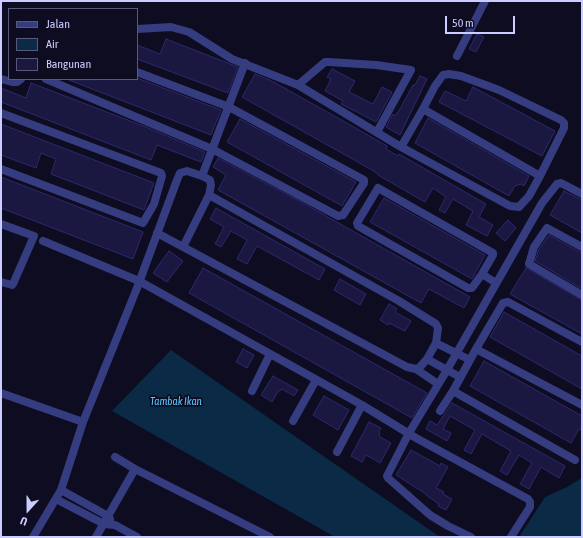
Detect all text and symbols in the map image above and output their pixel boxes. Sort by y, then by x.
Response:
legend [8,8,138,80]
scale bar [447,8,517,34]
text: 50 m [452,16,474,30]
text: Jalan [46,17,70,31]
text: Air [46,37,58,51]
text: Bangunan [46,57,91,71]
water label: Tambak Ikan [150,395,202,409]
north arrow [8,490,48,530]
text: U [19,514,29,528]

